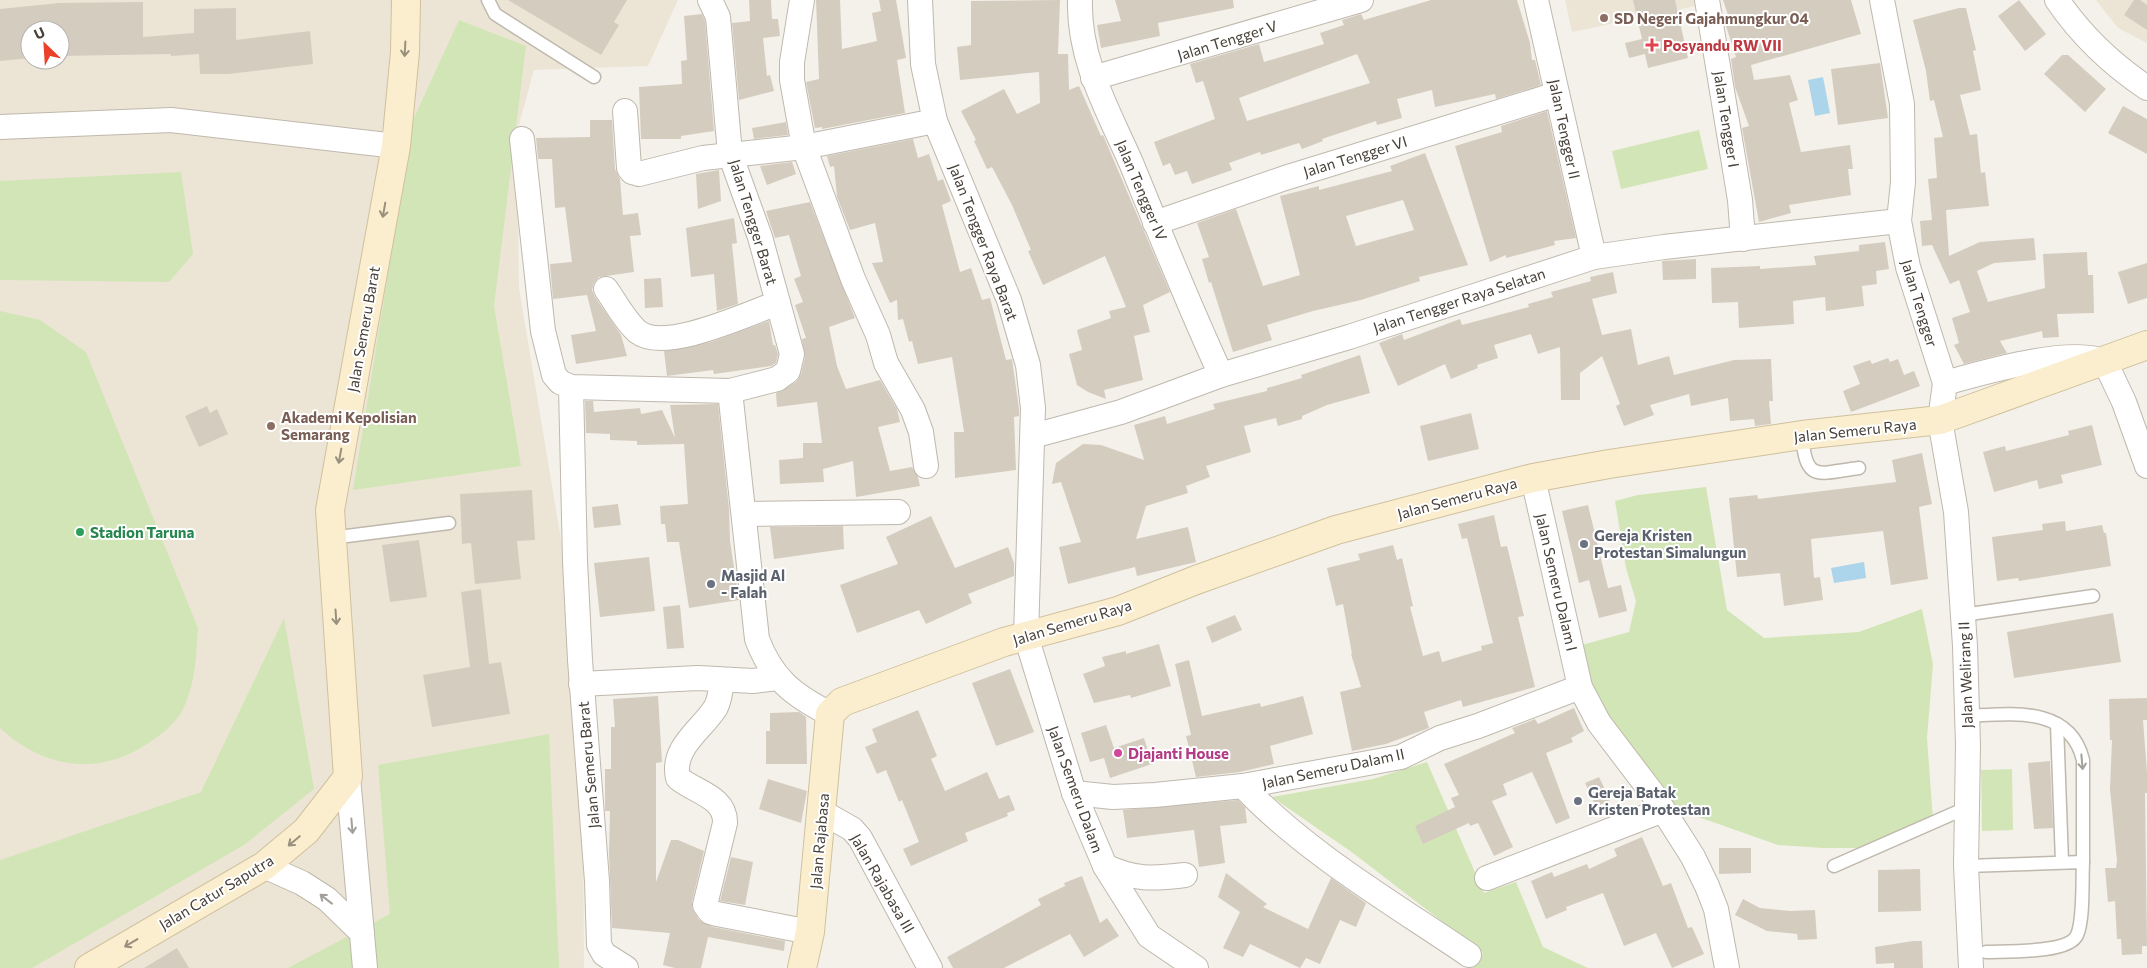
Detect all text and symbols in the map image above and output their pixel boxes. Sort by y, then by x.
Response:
place label: SD Negeri Gajahmungkur 04 [1614,9,1809,27]
marker: SD Negeri Gajahmungkur 04 [1598,12,1610,24]
street label: Jalan Tengger V [1175,16,1279,64]
north arrow [20,20,70,70]
text: U [31,23,48,43]
place label: Posyandu RW VII [1663,36,1782,54]
marker: Posyandu RW VII [1645,38,1659,52]
one-way arrow [400,40,410,56]
street label: Jalan Tengger I [1710,69,1744,169]
street label: Jalan Tengger II [1546,77,1584,181]
street label: Jalan Tengger VI [1301,132,1409,180]
street label: Jalan Tengger IV [1113,137,1171,243]
street label: Jalan Tengger Barat [726,157,782,287]
street label: Jalan Tengger Raya Barat [946,161,1022,323]
one-way arrow [379,201,389,217]
street label: Jalan Tengger [1898,257,1942,349]
street label: Jalan Tengger Raya Selatan [1371,264,1547,336]
street label: Jalan Semeru Barat [343,265,383,393]
place label: Akademi Kepolisian Semarang [281,408,417,443]
street label: Jalan Semeru Raya [1793,415,1917,445]
marker: Akademi Kepolisian Semarang [265,420,277,432]
one-way arrow [334,447,344,463]
street label: Jalan Semeru Raya [1395,473,1519,523]
street label: Jalan Semeru Dalam I [1532,511,1582,653]
place label: Stadion Taruna [90,523,195,541]
marker: Stadion Taruna [74,526,86,538]
place label: Gereja Kristen Protestan Simalungun [1594,526,1746,561]
marker: Gereja Kristen Protestan Simalungun [1578,538,1590,550]
place label: Masjid Al - Falah [721,566,785,601]
marker: Masjid Al - Falah [705,578,717,590]
street label: Jalan Semeru Raya [1010,595,1134,649]
one-way arrow [332,609,341,625]
street label: Jalan Welirang II [1954,621,1976,729]
street label: Jalan Semeru Barat [573,701,603,829]
street label: Jalan Semeru Dalam [1045,723,1107,855]
place label: Djajanti House [1128,744,1229,762]
street label: Jalan Semeru Dalam II [1260,744,1406,792]
marker: Djajanti House [1112,747,1124,759]
one-way arrow [2078,754,2087,770]
place label: Gereja Batak Kristen Protestan [1588,783,1710,818]
street label: Jalan Rajabasa [806,792,832,890]
marker: Gereja Batak Kristen Protestan [1572,795,1584,807]
one-way arrow [347,818,357,834]
street label: Jalan Rajabasa III [847,830,919,936]
one-way arrow [288,836,301,847]
street label: Jalan Catur Saputra [155,851,277,933]
one-way arrow [320,894,333,905]
one-way arrow [124,939,138,949]

